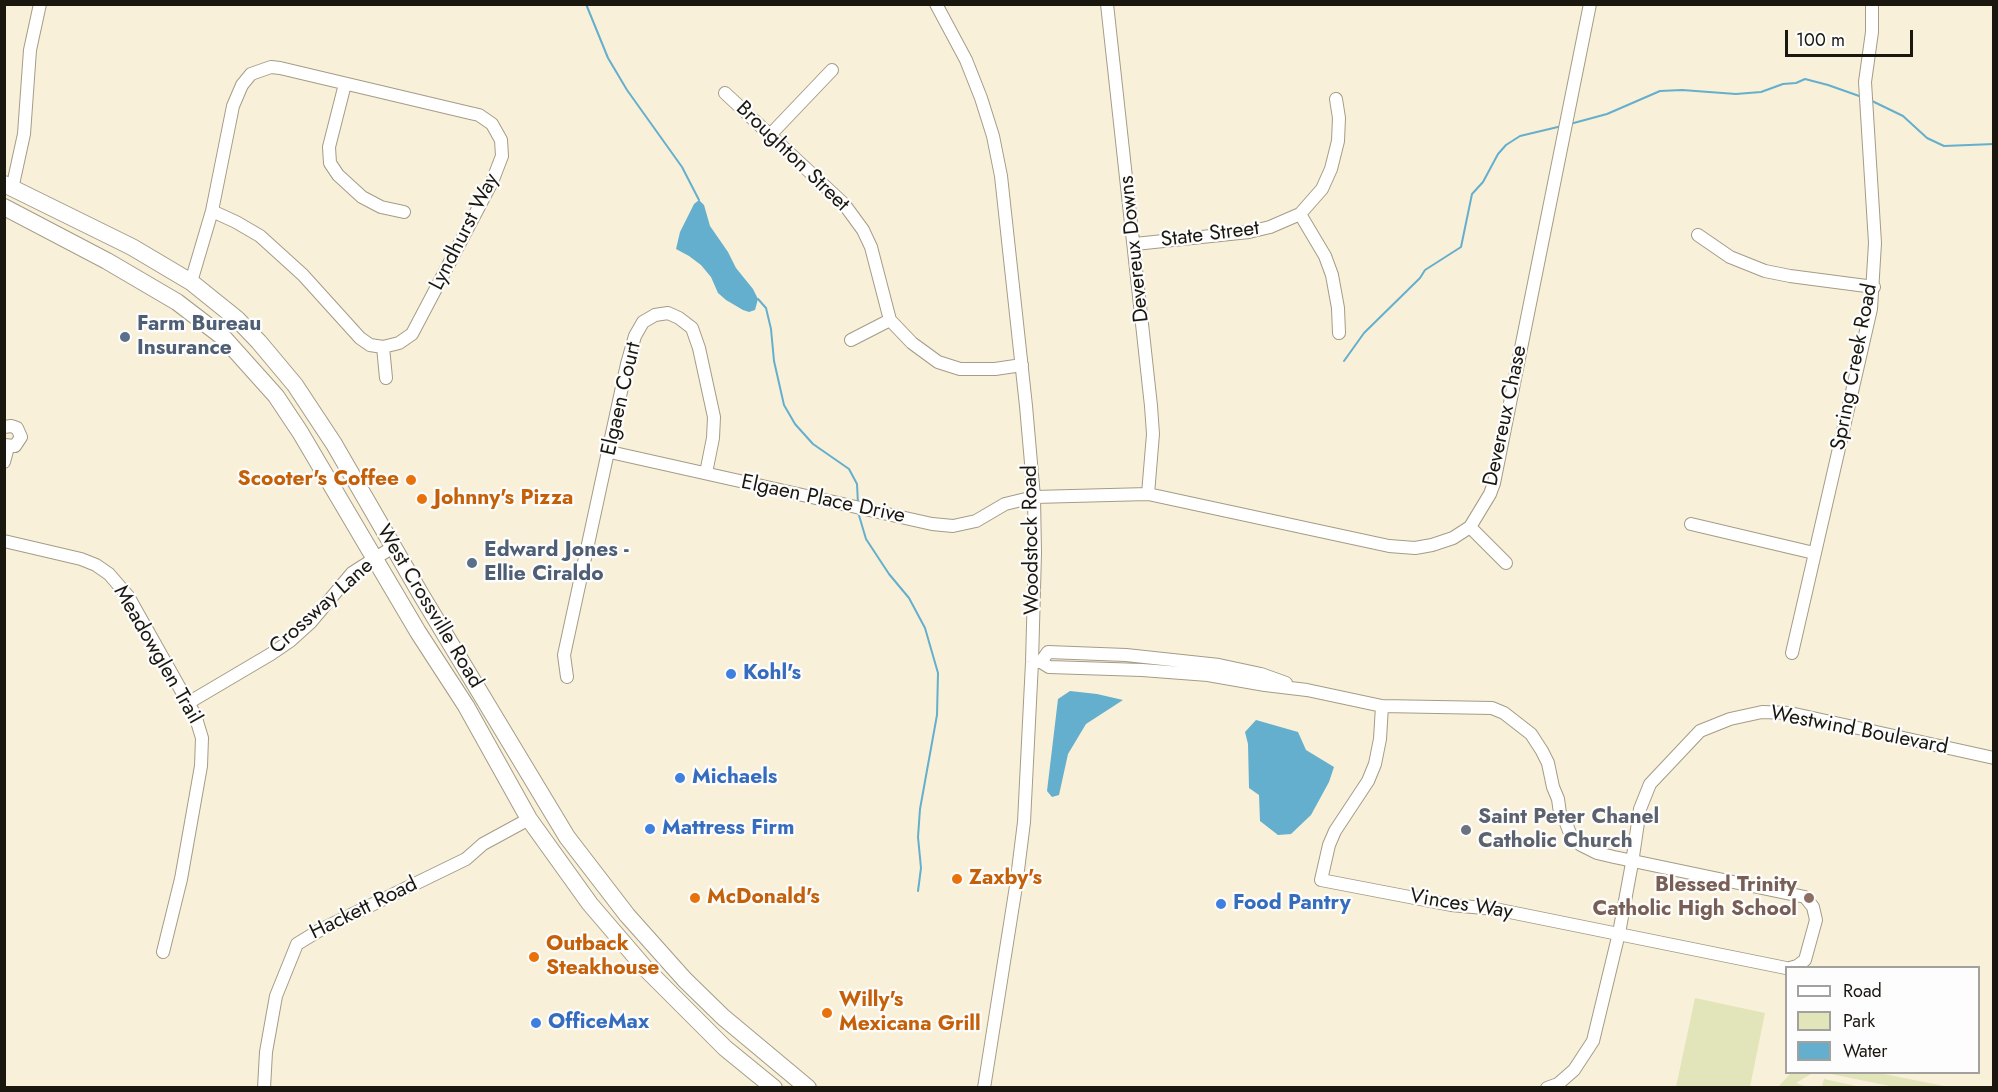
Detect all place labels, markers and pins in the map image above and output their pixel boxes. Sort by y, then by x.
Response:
place label: Farm Bureau Insurance [137,312,261,362]
marker: Farm Bureau Insurance [118,330,132,344]
place label: Scooter's Coffee [238,467,399,493]
marker: Scooter's Coffee [404,473,418,487]
place label: Johnny's Pizza [434,486,573,512]
marker: Johnny's Pizza [415,492,429,506]
place label: Edward Jones - Ellie Ciraldo [484,538,629,588]
marker: Edward Jones - Ellie Ciraldo [465,556,479,570]
place label: Kohl's [743,661,801,687]
marker: Kohl's [724,667,738,681]
place label: Michaels [692,765,777,791]
marker: Michaels [673,771,687,785]
place label: Saint Peter Chanel Catholic Church [1478,805,1659,855]
place label: Mattress Firm [662,816,794,842]
marker: Mattress Firm [643,822,657,836]
marker: Saint Peter Chanel Catholic Church [1459,823,1473,837]
place label: Zaxby's [969,866,1042,892]
marker: Zaxby's [950,872,964,886]
place label: Blessed Trinity Catholic High School [1593,873,1797,923]
place label: McDonald's [707,885,820,911]
marker: McDonald's [688,891,702,905]
place label: Food Pantry [1233,891,1351,917]
marker: Blessed Trinity Catholic High School [1802,891,1816,905]
marker: Food Pantry [1214,897,1228,911]
place label: Outback Steakhouse [546,932,659,982]
marker: Outback Steakhouse [527,950,541,964]
place label: Willy's Mexicana Grill [839,988,981,1038]
marker: Willy's Mexicana Grill [820,1006,834,1020]
place label: OfficeMax [548,1010,649,1036]
marker: OfficeMax [529,1016,543,1030]

